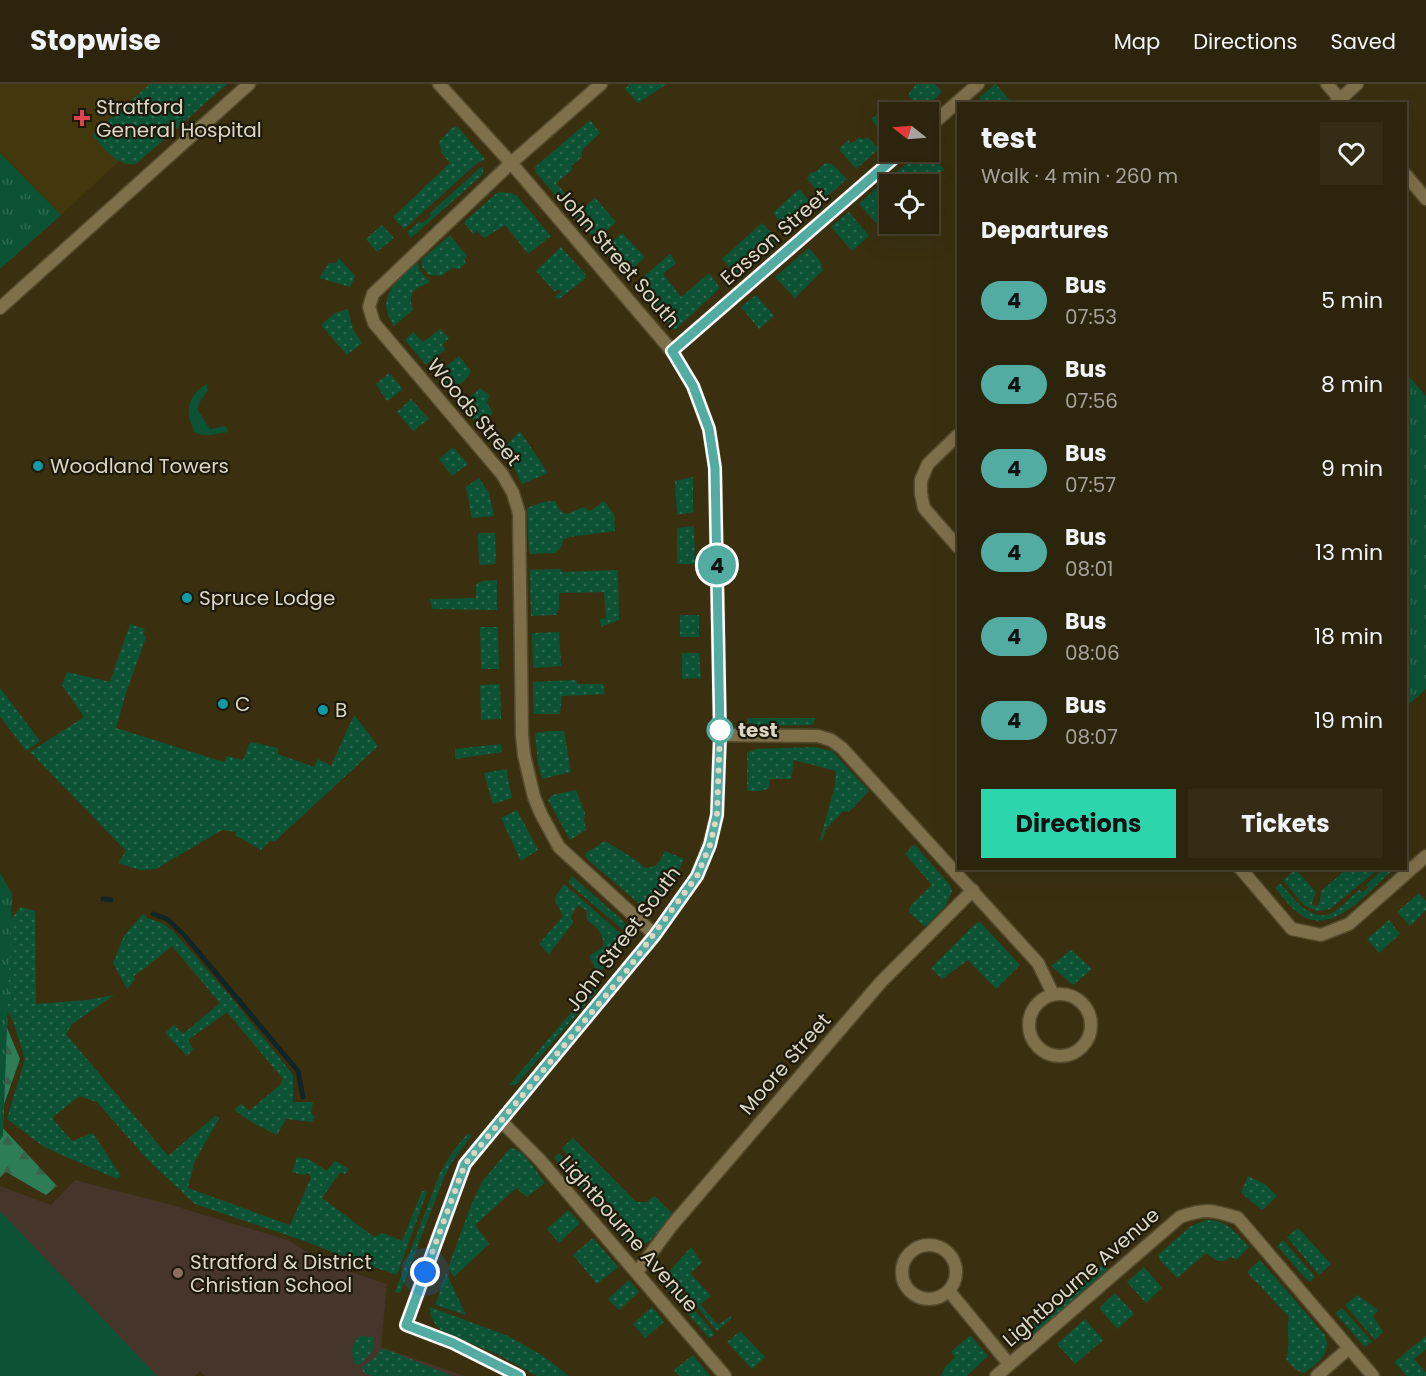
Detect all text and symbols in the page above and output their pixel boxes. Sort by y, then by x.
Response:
text: Stopwise [30,21,161,60]
text: Map [1114,27,1160,56]
text: Directions [1193,27,1297,56]
text: Saved [1330,27,1396,56]
place label: Stratford General Hospital [96,93,262,144]
north arrow [879,102,939,162]
map controls [879,102,939,234]
marker: Stratford General Hospital [73,109,91,127]
text: test [981,119,1037,158]
button: heart [1320,122,1383,185]
text: Walk · 4 min · 260 m [981,162,1178,190]
button: locate [879,174,939,234]
street label: Easson Street [714,182,834,292]
street label: John Street South [550,183,686,333]
text: Departures [981,215,1109,246]
text: Bus [1065,270,1107,301]
text: 5 min [1321,285,1383,316]
text: 4 [1007,286,1021,315]
text: 07:53 [1065,303,1117,331]
street label: Woods Street [421,352,527,472]
text: Bus [1065,354,1107,385]
text: 8 min [1321,369,1383,400]
text: 4 [1007,370,1021,399]
text: 07:56 [1065,387,1118,415]
text: Bus [1065,438,1107,469]
place label: Woodland Towers [50,452,229,480]
text: 9 min [1321,453,1383,484]
text: 4 [1007,454,1021,483]
marker: Woodland Towers [31,459,45,473]
text: 07:57 [1065,471,1116,499]
text: Bus [1065,522,1107,553]
text: 13 min [1315,537,1383,568]
text: 4 [1007,538,1021,567]
line badge: 4 [698,546,736,584]
text: 4 [710,551,724,580]
text: 08:01 [1065,555,1113,583]
place label: Spruce Lodge [199,584,335,612]
marker: Spruce Lodge [180,591,194,605]
text: Bus [1065,606,1107,637]
text: 18 min [1314,621,1383,652]
text: 4 [1007,622,1021,651]
text: 08:06 [1065,639,1120,667]
place label: C [235,690,250,718]
text: Bus [1065,690,1107,721]
place label: B [335,696,347,724]
marker: C [216,697,230,711]
marker: B [316,703,330,717]
text: 19 min [1314,705,1383,736]
text: 4 [1007,706,1021,735]
place label: test [738,716,778,744]
marker: test [707,717,733,743]
text: 08:07 [1065,723,1118,751]
button: Directions [981,789,1176,858]
button: Tickets [1188,789,1383,858]
street label: John Street South [559,860,687,1018]
street label: Moore Street [733,1007,837,1121]
street label: Lightbourne Avenue [553,1150,705,1318]
street label: Lightbourne Avenue [997,1201,1165,1353]
place label: Stratford & District Christian School [190,1248,372,1299]
your location [410,1257,440,1287]
marker: Stratford & District Christian School [171,1266,185,1280]

